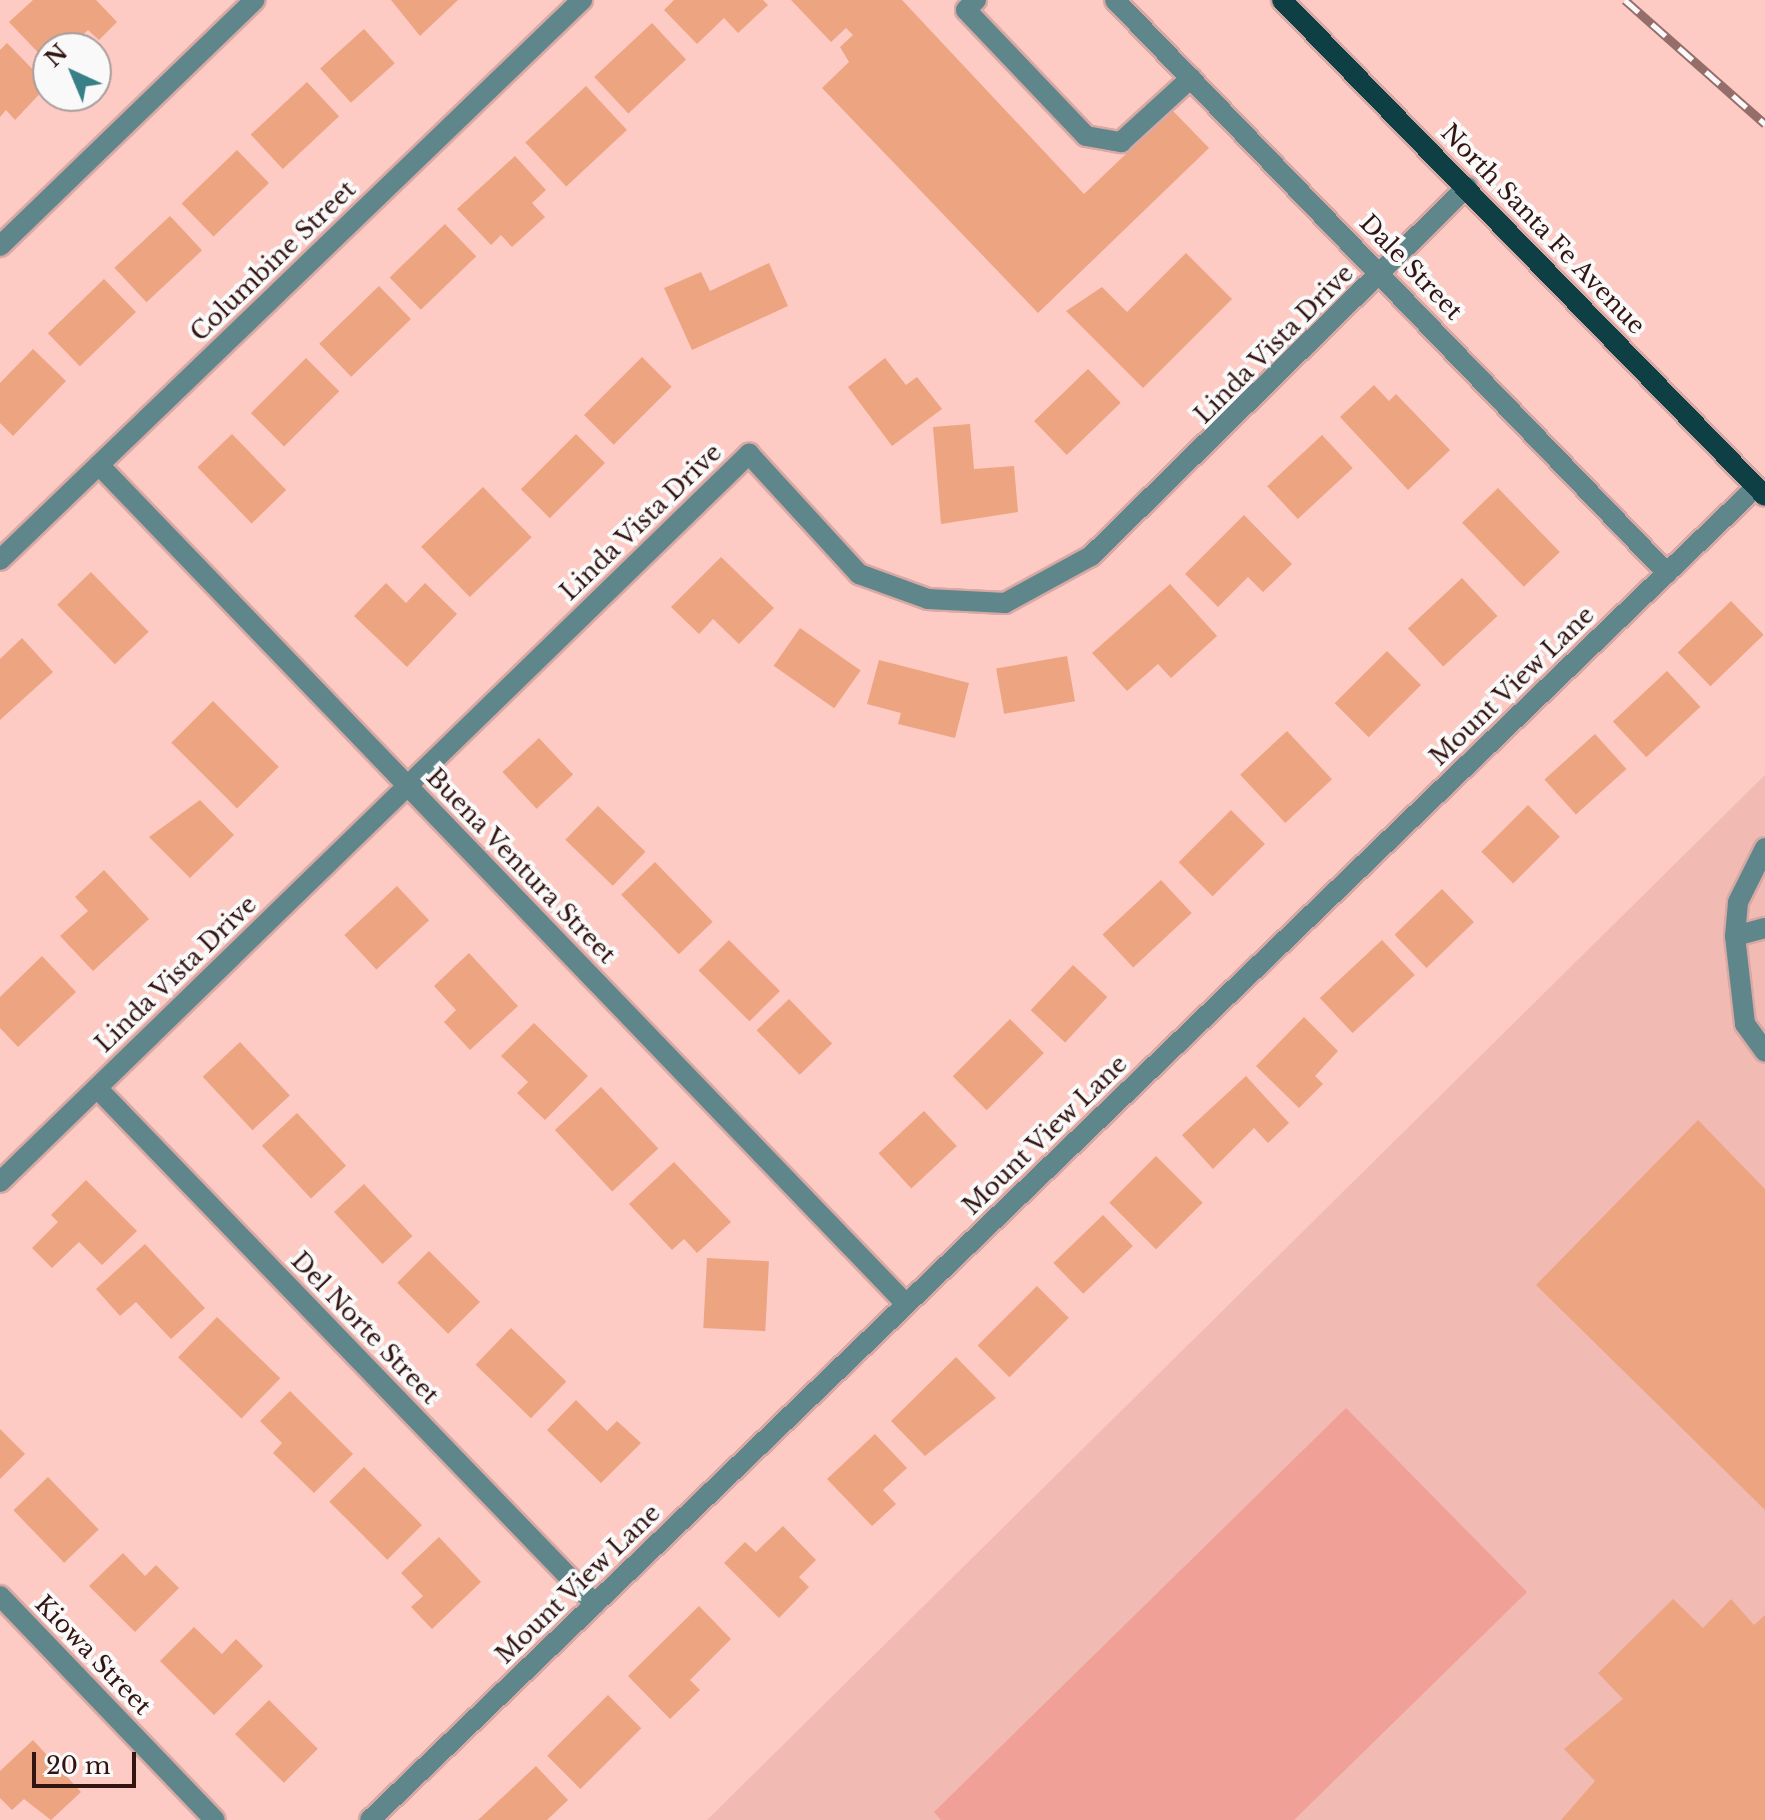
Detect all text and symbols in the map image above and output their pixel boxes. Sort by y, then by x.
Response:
north arrow [32,32,112,112]
text: N [40,39,73,73]
street label: North Santa Fe Avenue [1435,117,1651,341]
street label: Columbine Street [185,175,361,347]
street label: Dale Street [1354,208,1468,326]
street label: Linda Vista Drive [1188,258,1360,430]
street label: Linda Vista Drive [554,437,728,607]
street label: Mount View Lane [1423,600,1601,772]
street label: Buena Ventura Street [420,762,622,970]
street label: Linda Vista Drive [89,889,263,1059]
street label: Mount View Lane [956,1049,1134,1221]
street label: Del Norte Street [285,1246,445,1410]
street label: Mount View Lane [489,1498,667,1670]
street label: Kiowa Street [29,1589,157,1721]
scale bar [36,1736,140,1786]
text: 20 m [46,1751,111,1780]

